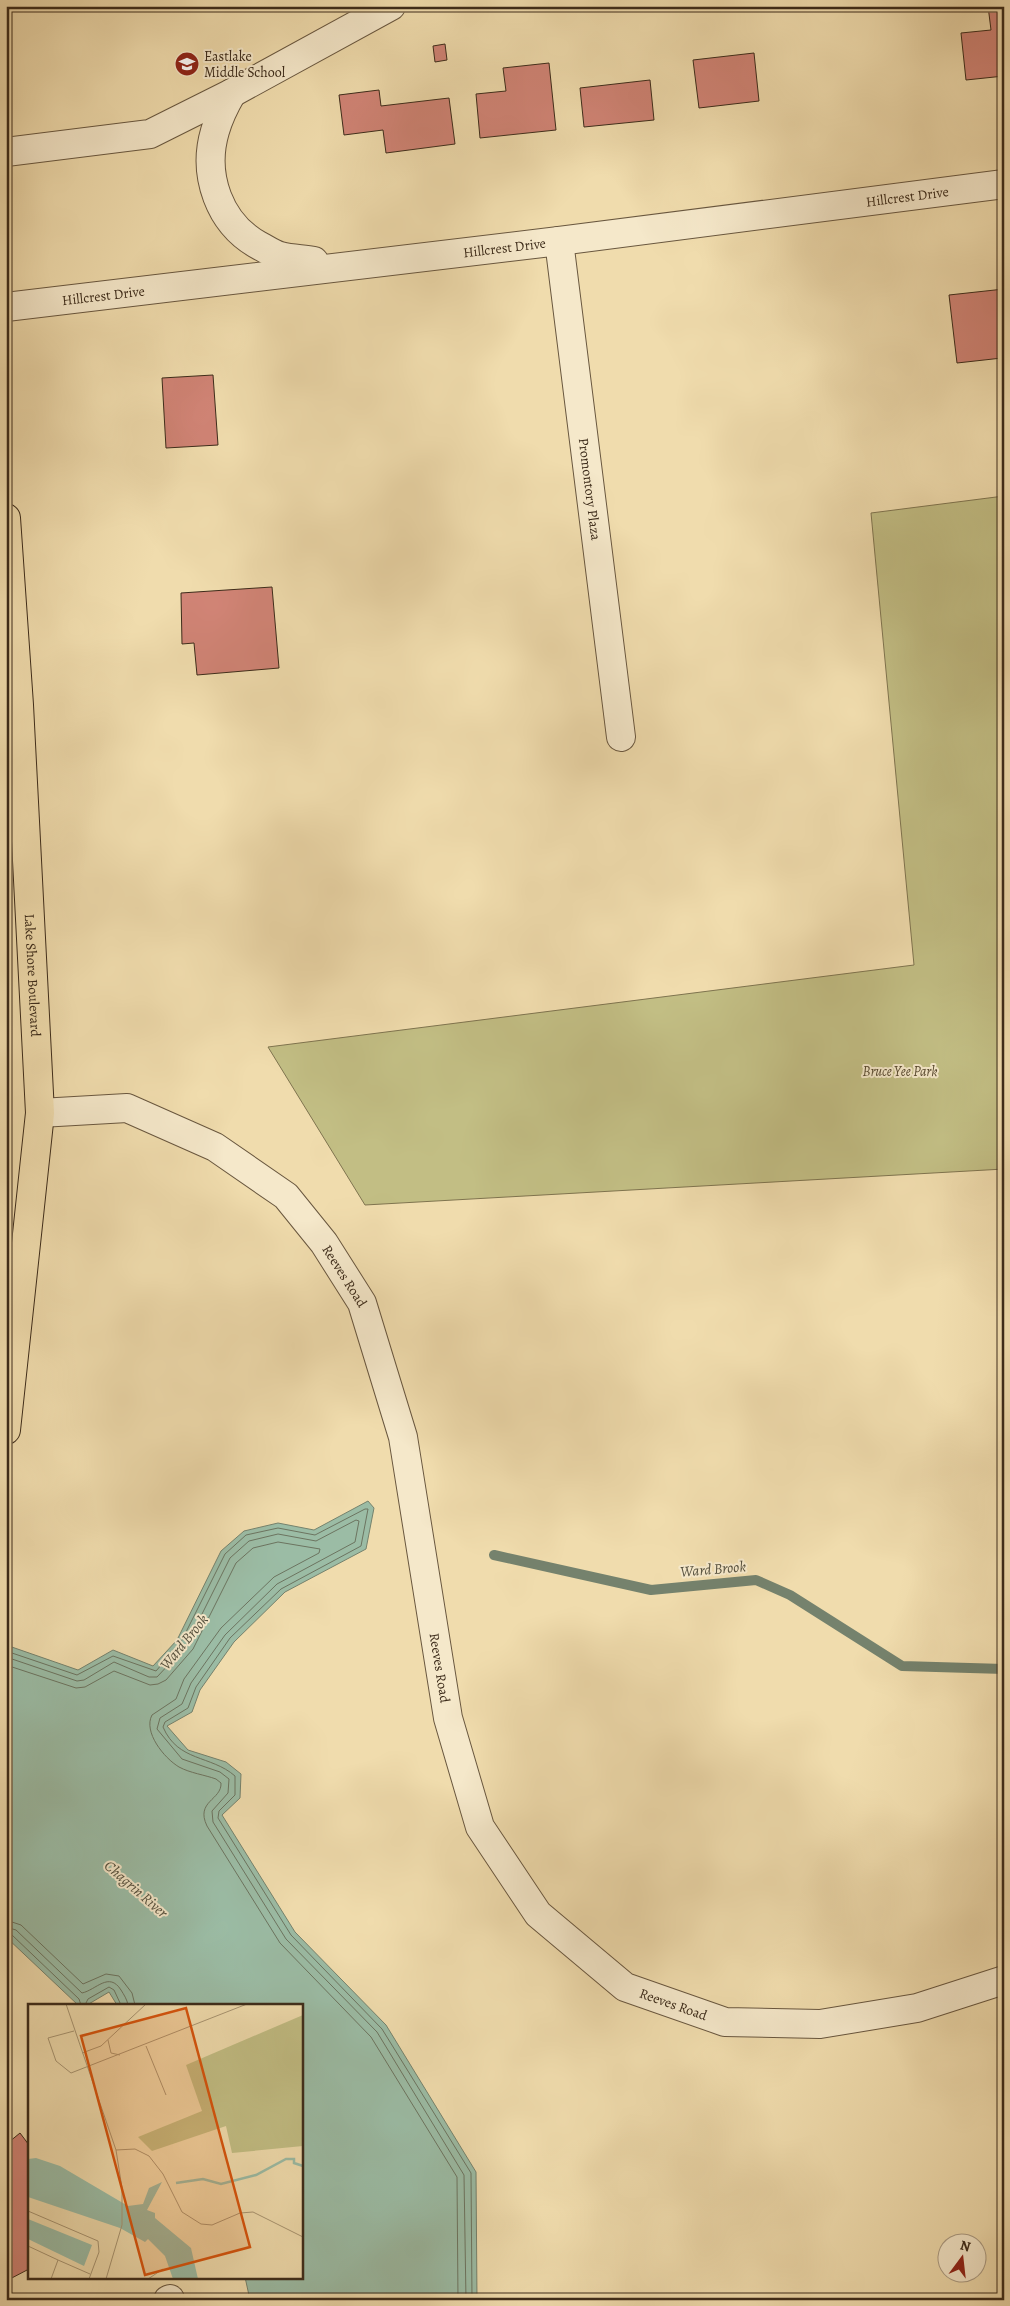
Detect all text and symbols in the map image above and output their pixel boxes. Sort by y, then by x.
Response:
place label: Eastlake Middle School [204,47,286,82]
school or university icon: Eastlake Middle School [174,51,200,77]
street label: Hillcrest Drive [865,182,950,211]
street label: Hillcrest Drive [462,233,547,262]
street label: Hillcrest Drive [61,281,146,310]
street label: Promontory Plaza [574,437,606,542]
street label: Lake Shore Boulevard [20,913,46,1038]
park label: Bruce Yee Park [863,1062,937,1081]
street label: Reeves Road [318,1241,372,1311]
water label: Ward Brook [679,1556,747,1582]
water label: Ward Brook [155,1610,213,1674]
street label: Reeves Road [425,1631,455,1705]
water label: Chagrin River [100,1856,173,1923]
street label: Reeves Road [637,1983,710,2025]
inset map [28,2004,302,2278]
north arrow [938,2234,988,2284]
text: N [958,2235,973,2256]

